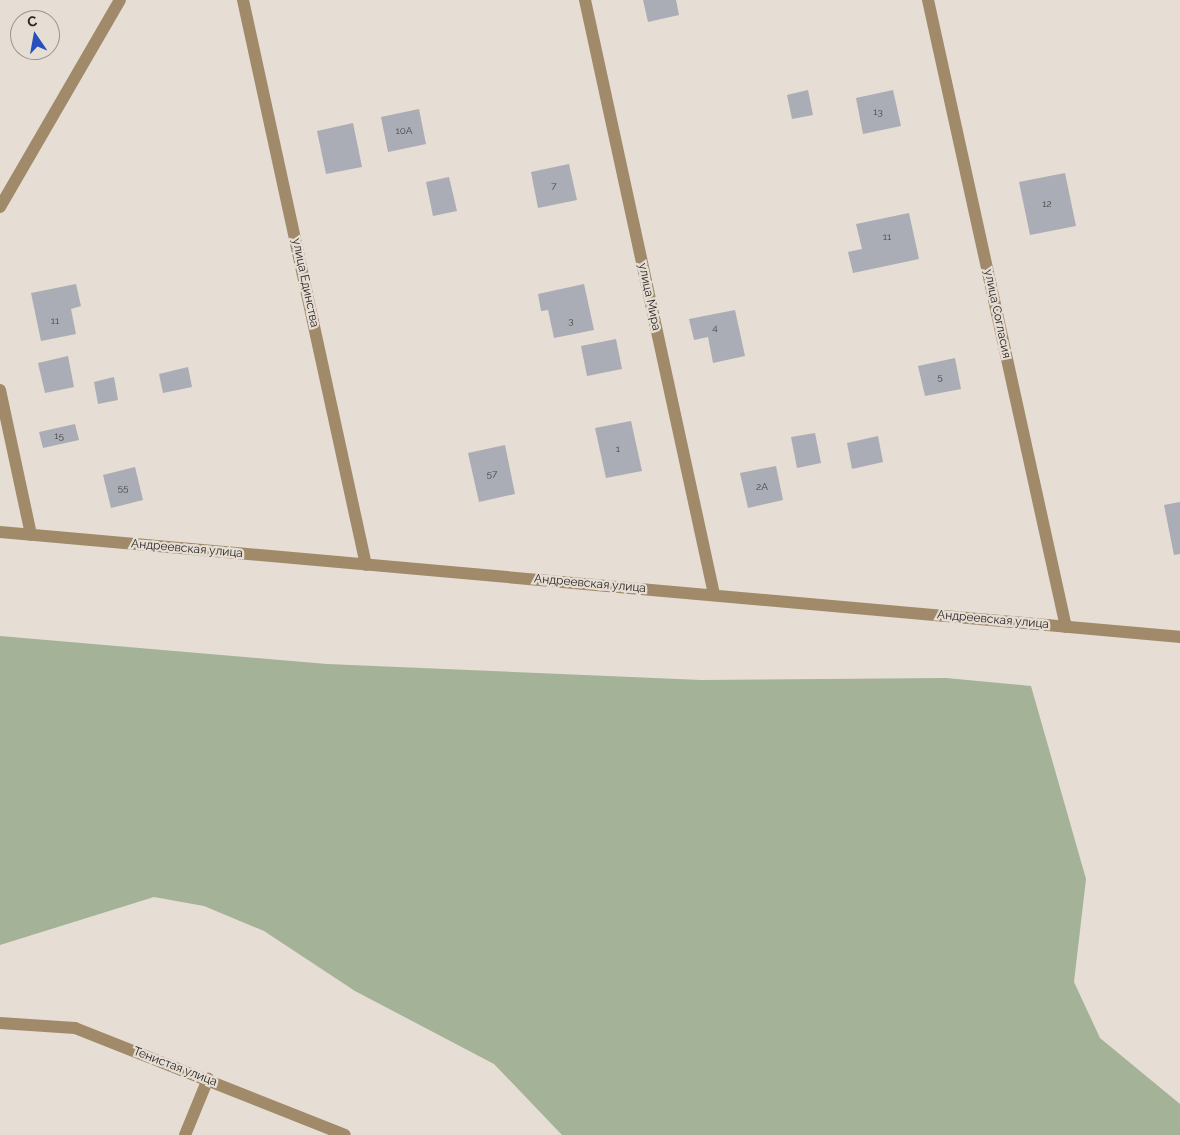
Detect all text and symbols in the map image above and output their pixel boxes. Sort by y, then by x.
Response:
north arrow [10,10,60,60]
text: С [26,12,38,30]
house number: 13 [873,106,883,118]
house number: 10А [396,125,412,137]
house number: 7 [551,180,557,192]
house number: 12 [1042,198,1052,210]
house number: 11 [883,231,891,243]
street label: улица Единства [289,237,321,329]
street label: улица Мира [635,262,663,332]
street label: улица Согласия [981,268,1013,360]
house number: 11 [51,315,59,327]
house number: 3 [568,315,574,327]
house number: 4 [712,322,718,334]
house number: 5 [937,371,943,383]
house number: 15 [54,430,64,442]
house number: 1 [616,443,620,455]
house number: 57 [487,468,497,480]
house number: 2А [756,481,768,493]
house number: 55 [118,482,128,494]
street label: Андреевская улица [130,537,244,561]
street label: Андреевская улица [533,572,647,596]
street label: Андреевская улица [936,608,1050,632]
street label: Тенистая улица [131,1044,219,1090]

